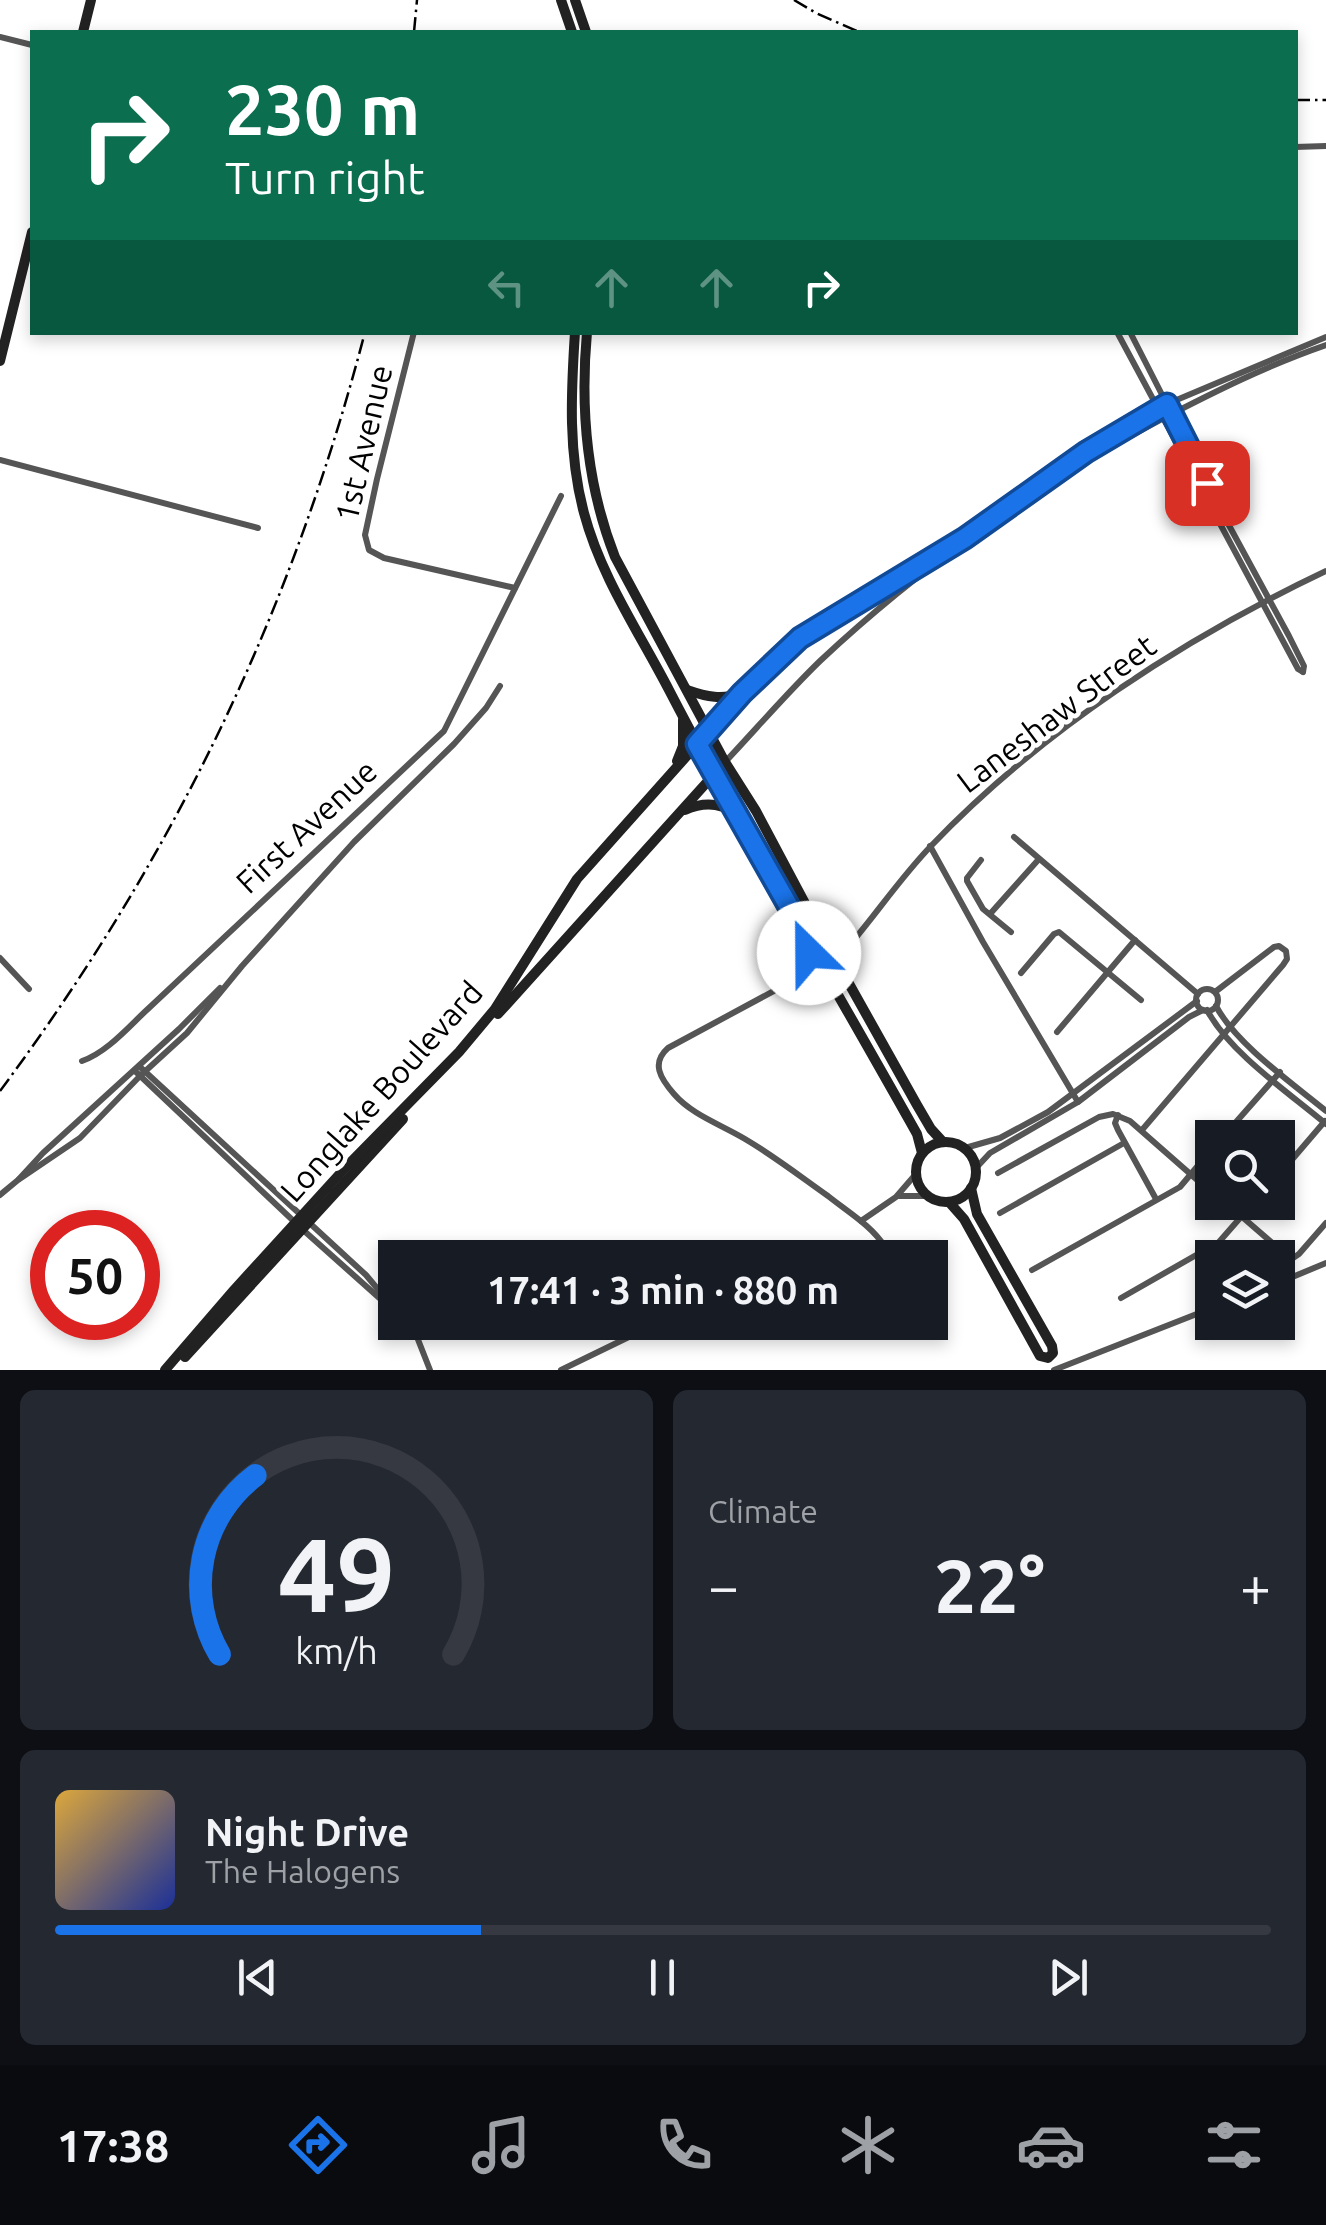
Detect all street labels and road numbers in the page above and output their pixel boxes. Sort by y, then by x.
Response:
street label: 1st Avenue [328,361,398,525]
street label: Laneshaw Street [950,627,1163,799]
street label: First Avenue [229,752,383,900]
street label: Longlake Boulevard [273,974,489,1208]

